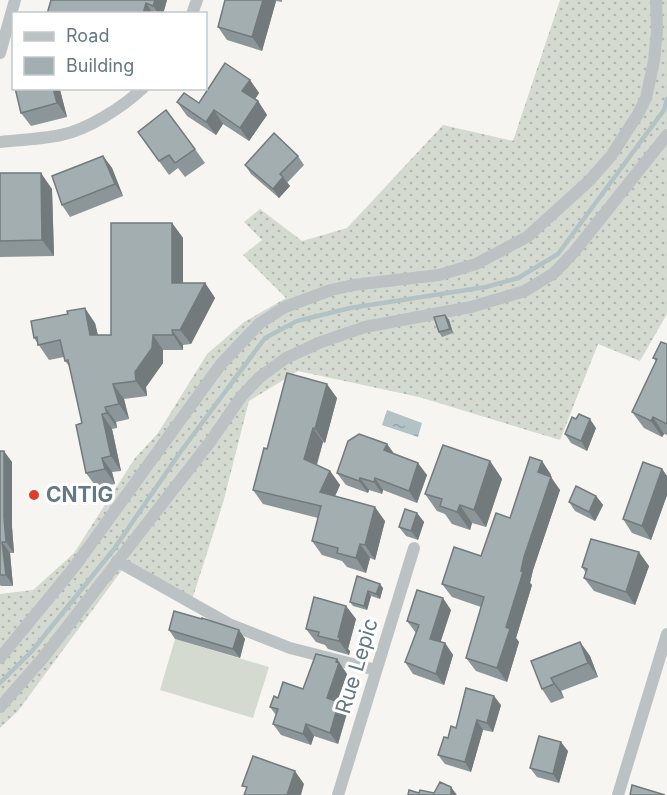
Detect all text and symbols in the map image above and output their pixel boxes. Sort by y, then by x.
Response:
legend [12,12,207,90]
text: Road [66,25,109,46]
text: Building [66,55,134,76]
place label: CNTIG [46,482,113,507]
marker: CNTIG [27,488,41,502]
street label: Rue Lepic [330,615,383,716]

